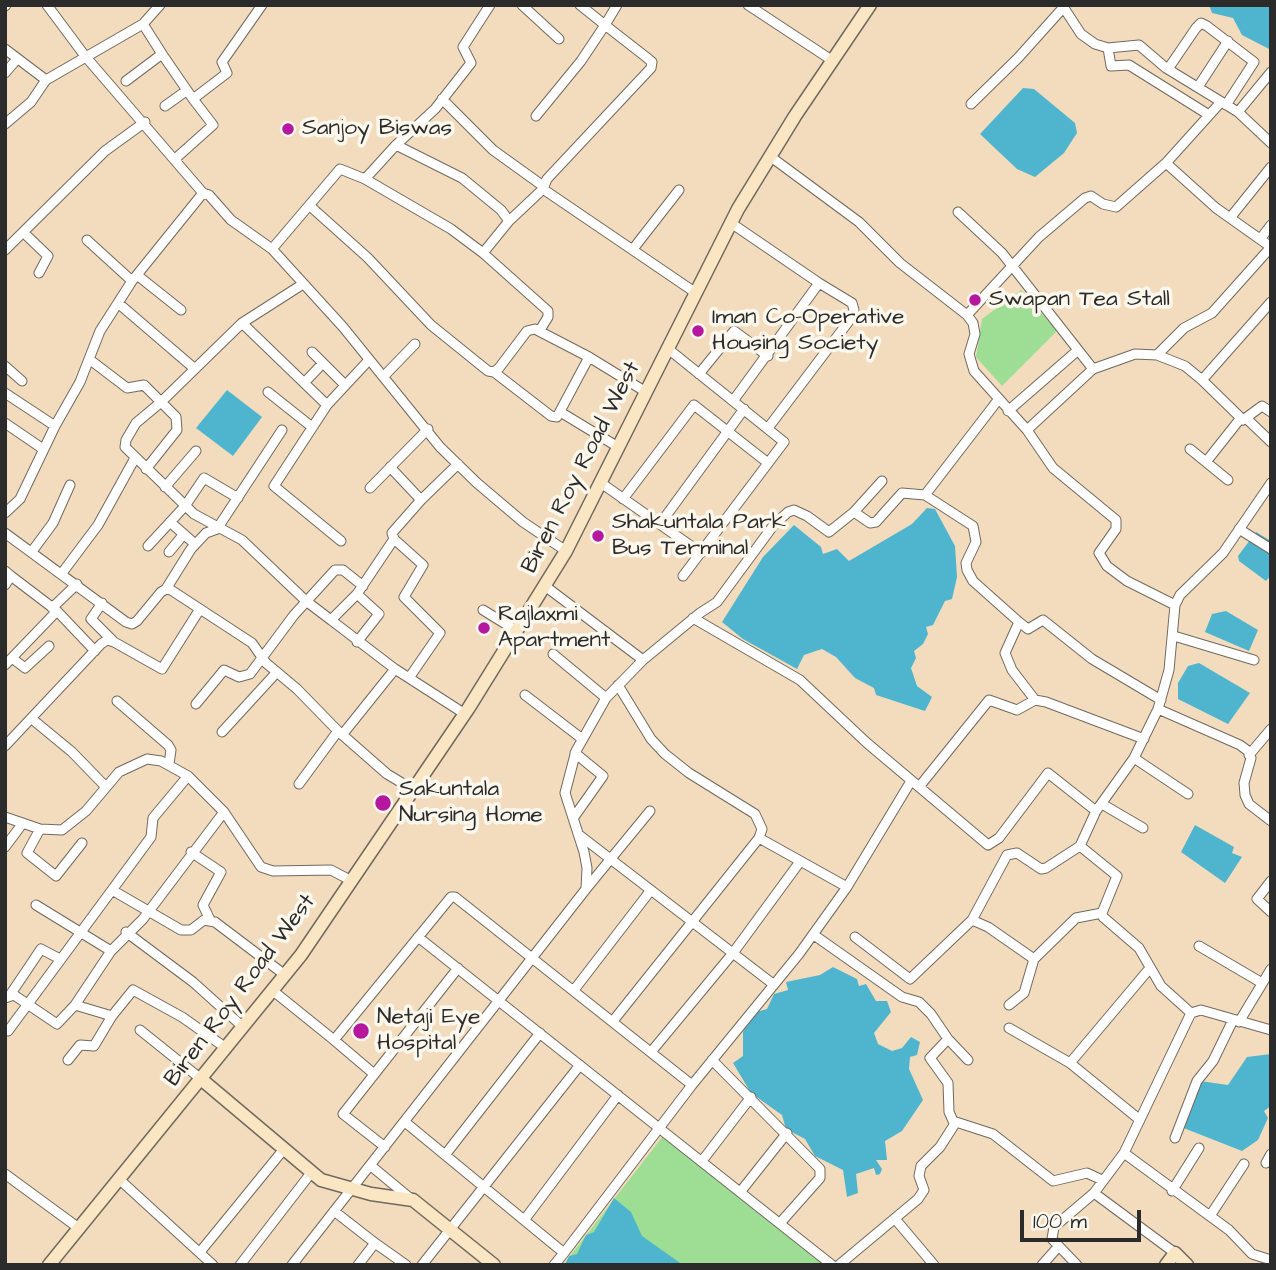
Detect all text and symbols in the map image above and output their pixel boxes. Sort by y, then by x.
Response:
place label: Sanjoy Biswas [302,115,452,143]
marker: Sanjoy Biswas [280,121,296,137]
place label: Swapan Tea Stall [989,286,1170,314]
marker: Swapan Tea Stall [967,292,983,308]
place label: Iman Co-Operative Housing Society [712,304,904,358]
marker: Iman Co-Operative Housing Society [690,323,706,339]
street label: Biren Roy Road West [517,358,647,578]
place label: Shakuntala Park Bus Terminal [612,509,786,563]
marker: Shakuntala Park Bus Terminal [590,528,606,544]
place label: Rajlaxmi Apartment [498,601,610,655]
marker: Rajlaxmi Apartment [476,620,492,636]
place label: Sakuntala Nursing Home [399,776,543,830]
marker: Sakuntala Nursing Home [373,793,393,813]
street label: Biren Roy Road West [160,889,322,1093]
place label: Netaji Eye Hospital [377,1004,480,1058]
marker: Netaji Eye Hospital [351,1021,371,1041]
scale bar [1024,1196,1145,1240]
text: 100 m [1033,1207,1087,1236]

